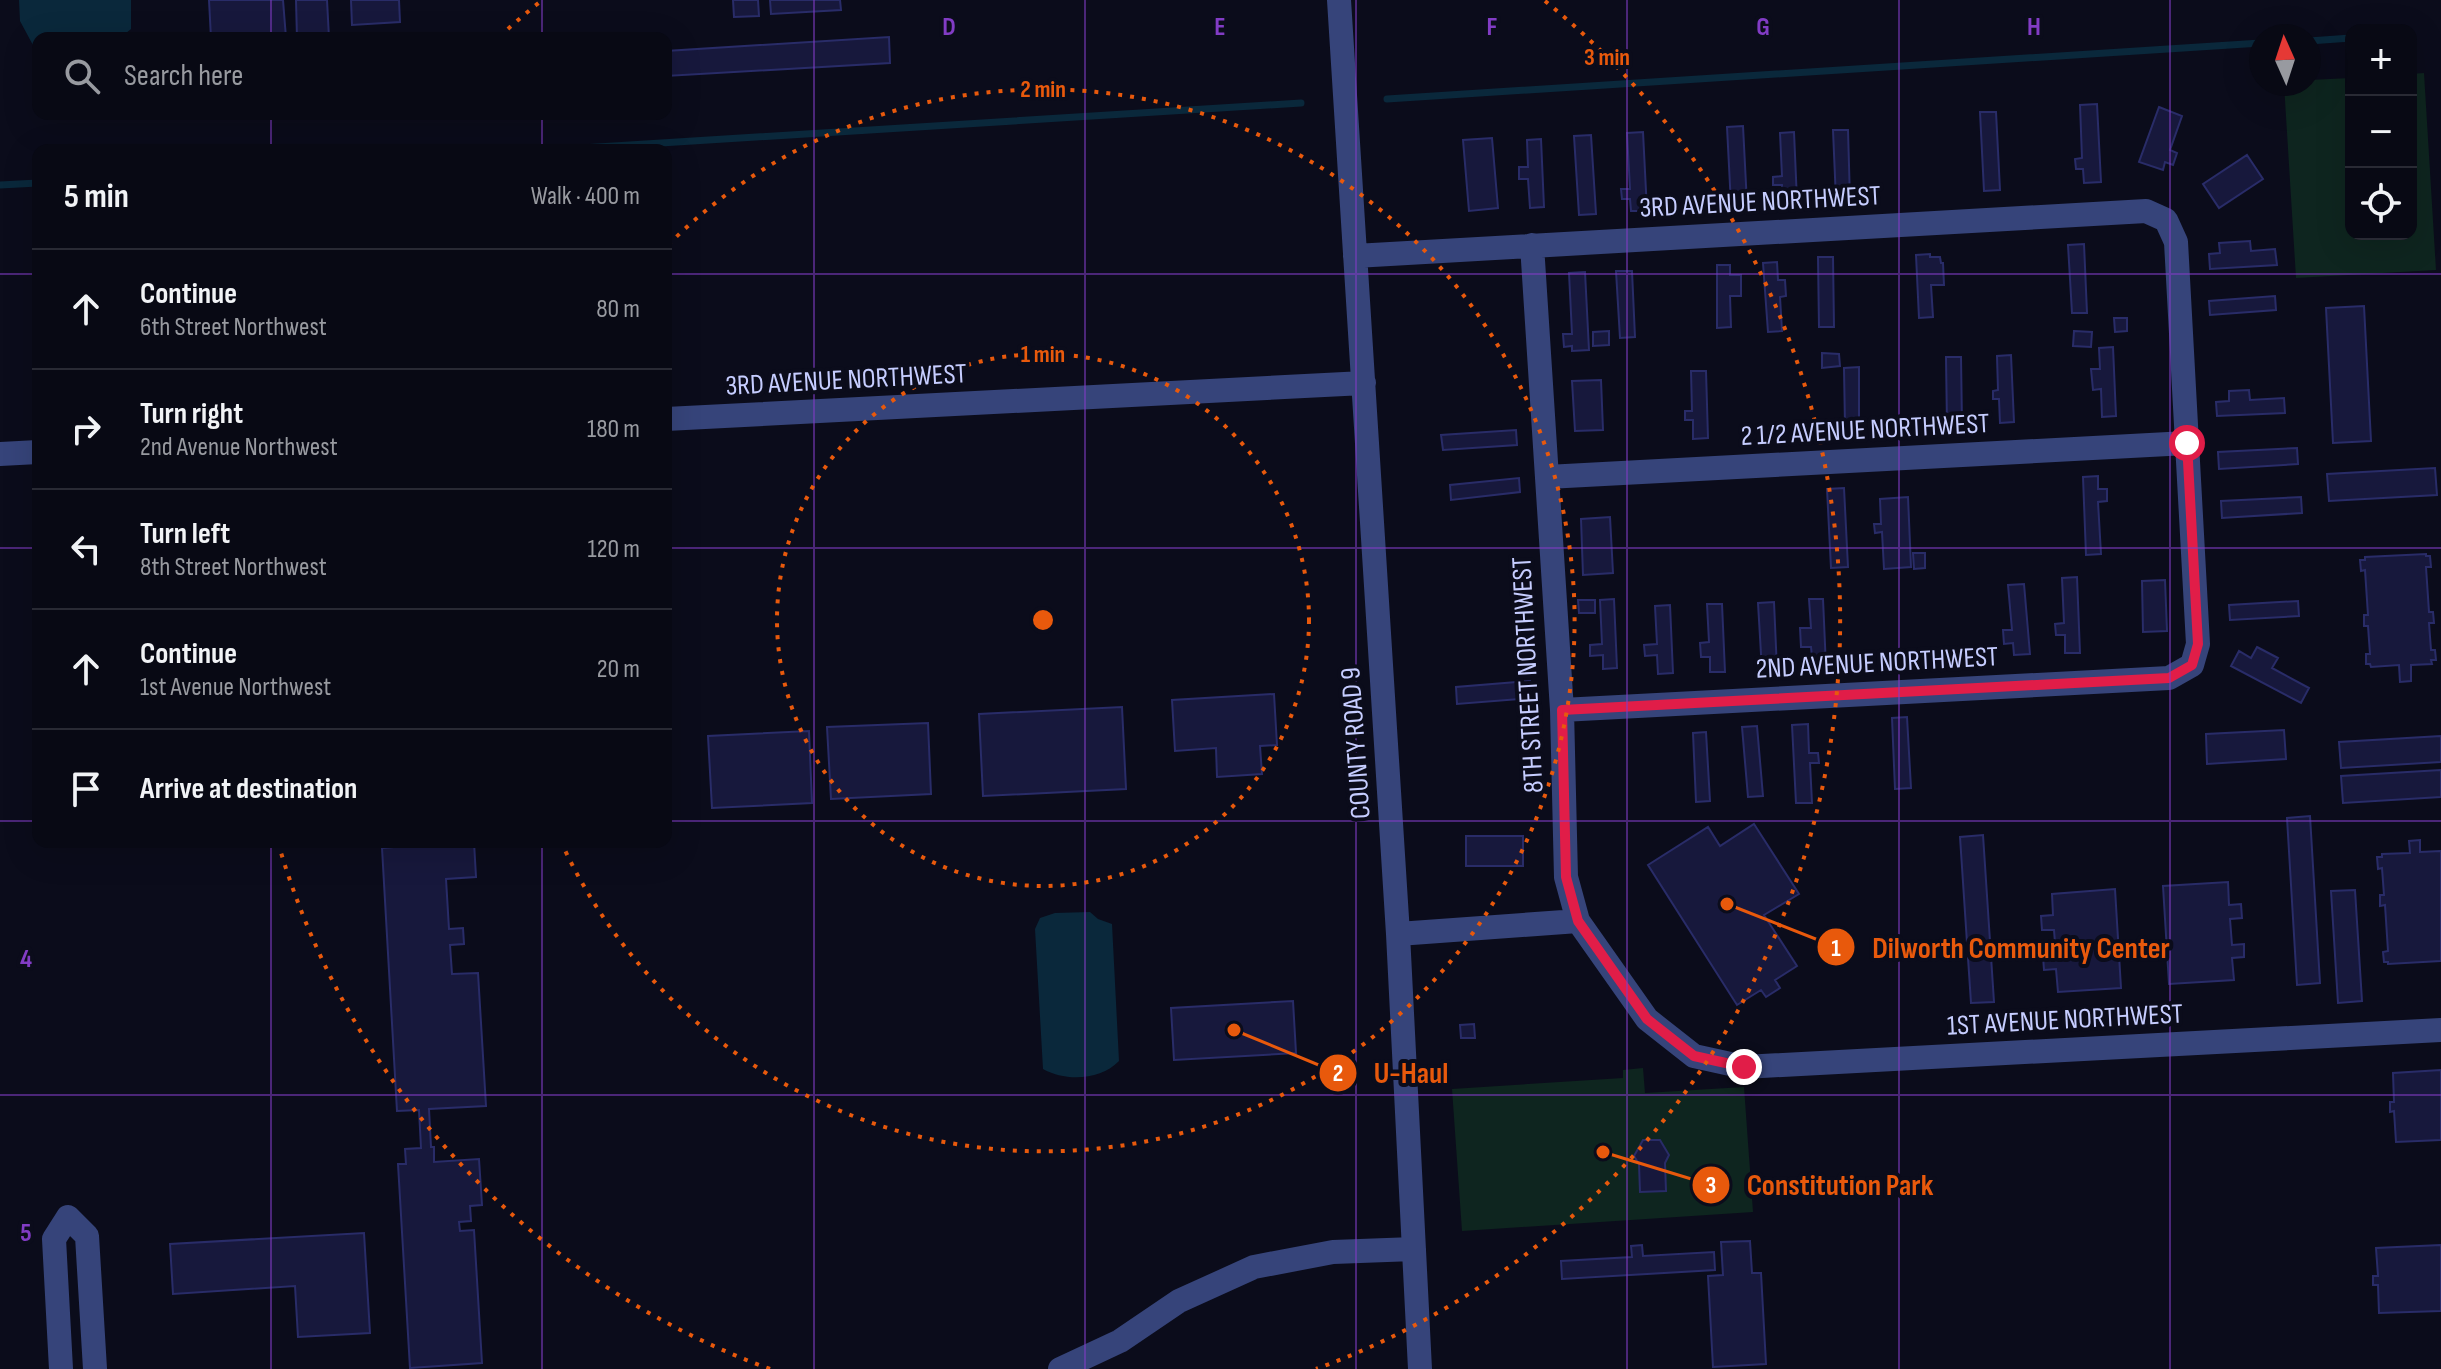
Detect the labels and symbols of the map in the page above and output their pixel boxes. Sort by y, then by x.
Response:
text: D [942,12,956,43]
text: E [1214,12,1226,43]
text: F [1487,12,1498,43]
text: G [1756,12,1770,43]
text: H [2027,12,2041,43]
north arrow [2249,24,2321,96]
text: 3 min [1584,43,1630,72]
text: 2 min [1020,75,1066,104]
street label: 3RD AVENUE NORTHWEST [1639,179,1881,225]
text: 1 min [1021,340,1065,369]
street label: 3RD AVENUE NORTHWEST [725,357,967,403]
street label: 2 1/2 AVENUE NORTHWEST [1740,407,1990,453]
route start [2169,425,2205,461]
street label: 8TH STREET NORTHWEST [1505,556,1551,794]
centre of rings [1029,606,1057,634]
street label: 2ND AVENUE NORTHWEST [1755,640,1999,686]
street label: COUNTY ROAD 9 [1334,666,1378,820]
callout: Dilworth Community Center [1816,920,2186,974]
text: Dilworth Community Center [1872,931,2170,967]
text: 1 [1831,934,1841,963]
text: 4 [20,944,32,975]
street label: 1ST AVENUE NORTHWEST [1946,997,2184,1043]
callout: U-Haul [1318,1046,1465,1100]
route end [1726,1049,1762,1085]
text: U-Haul [1374,1056,1448,1092]
text: 2 [1333,1059,1343,1088]
callout: Constitution Park [1691,1158,1950,1212]
text: Constitution Park [1747,1168,1934,1204]
text: 3 [1706,1171,1716,1200]
text: 5 [20,1218,32,1249]

